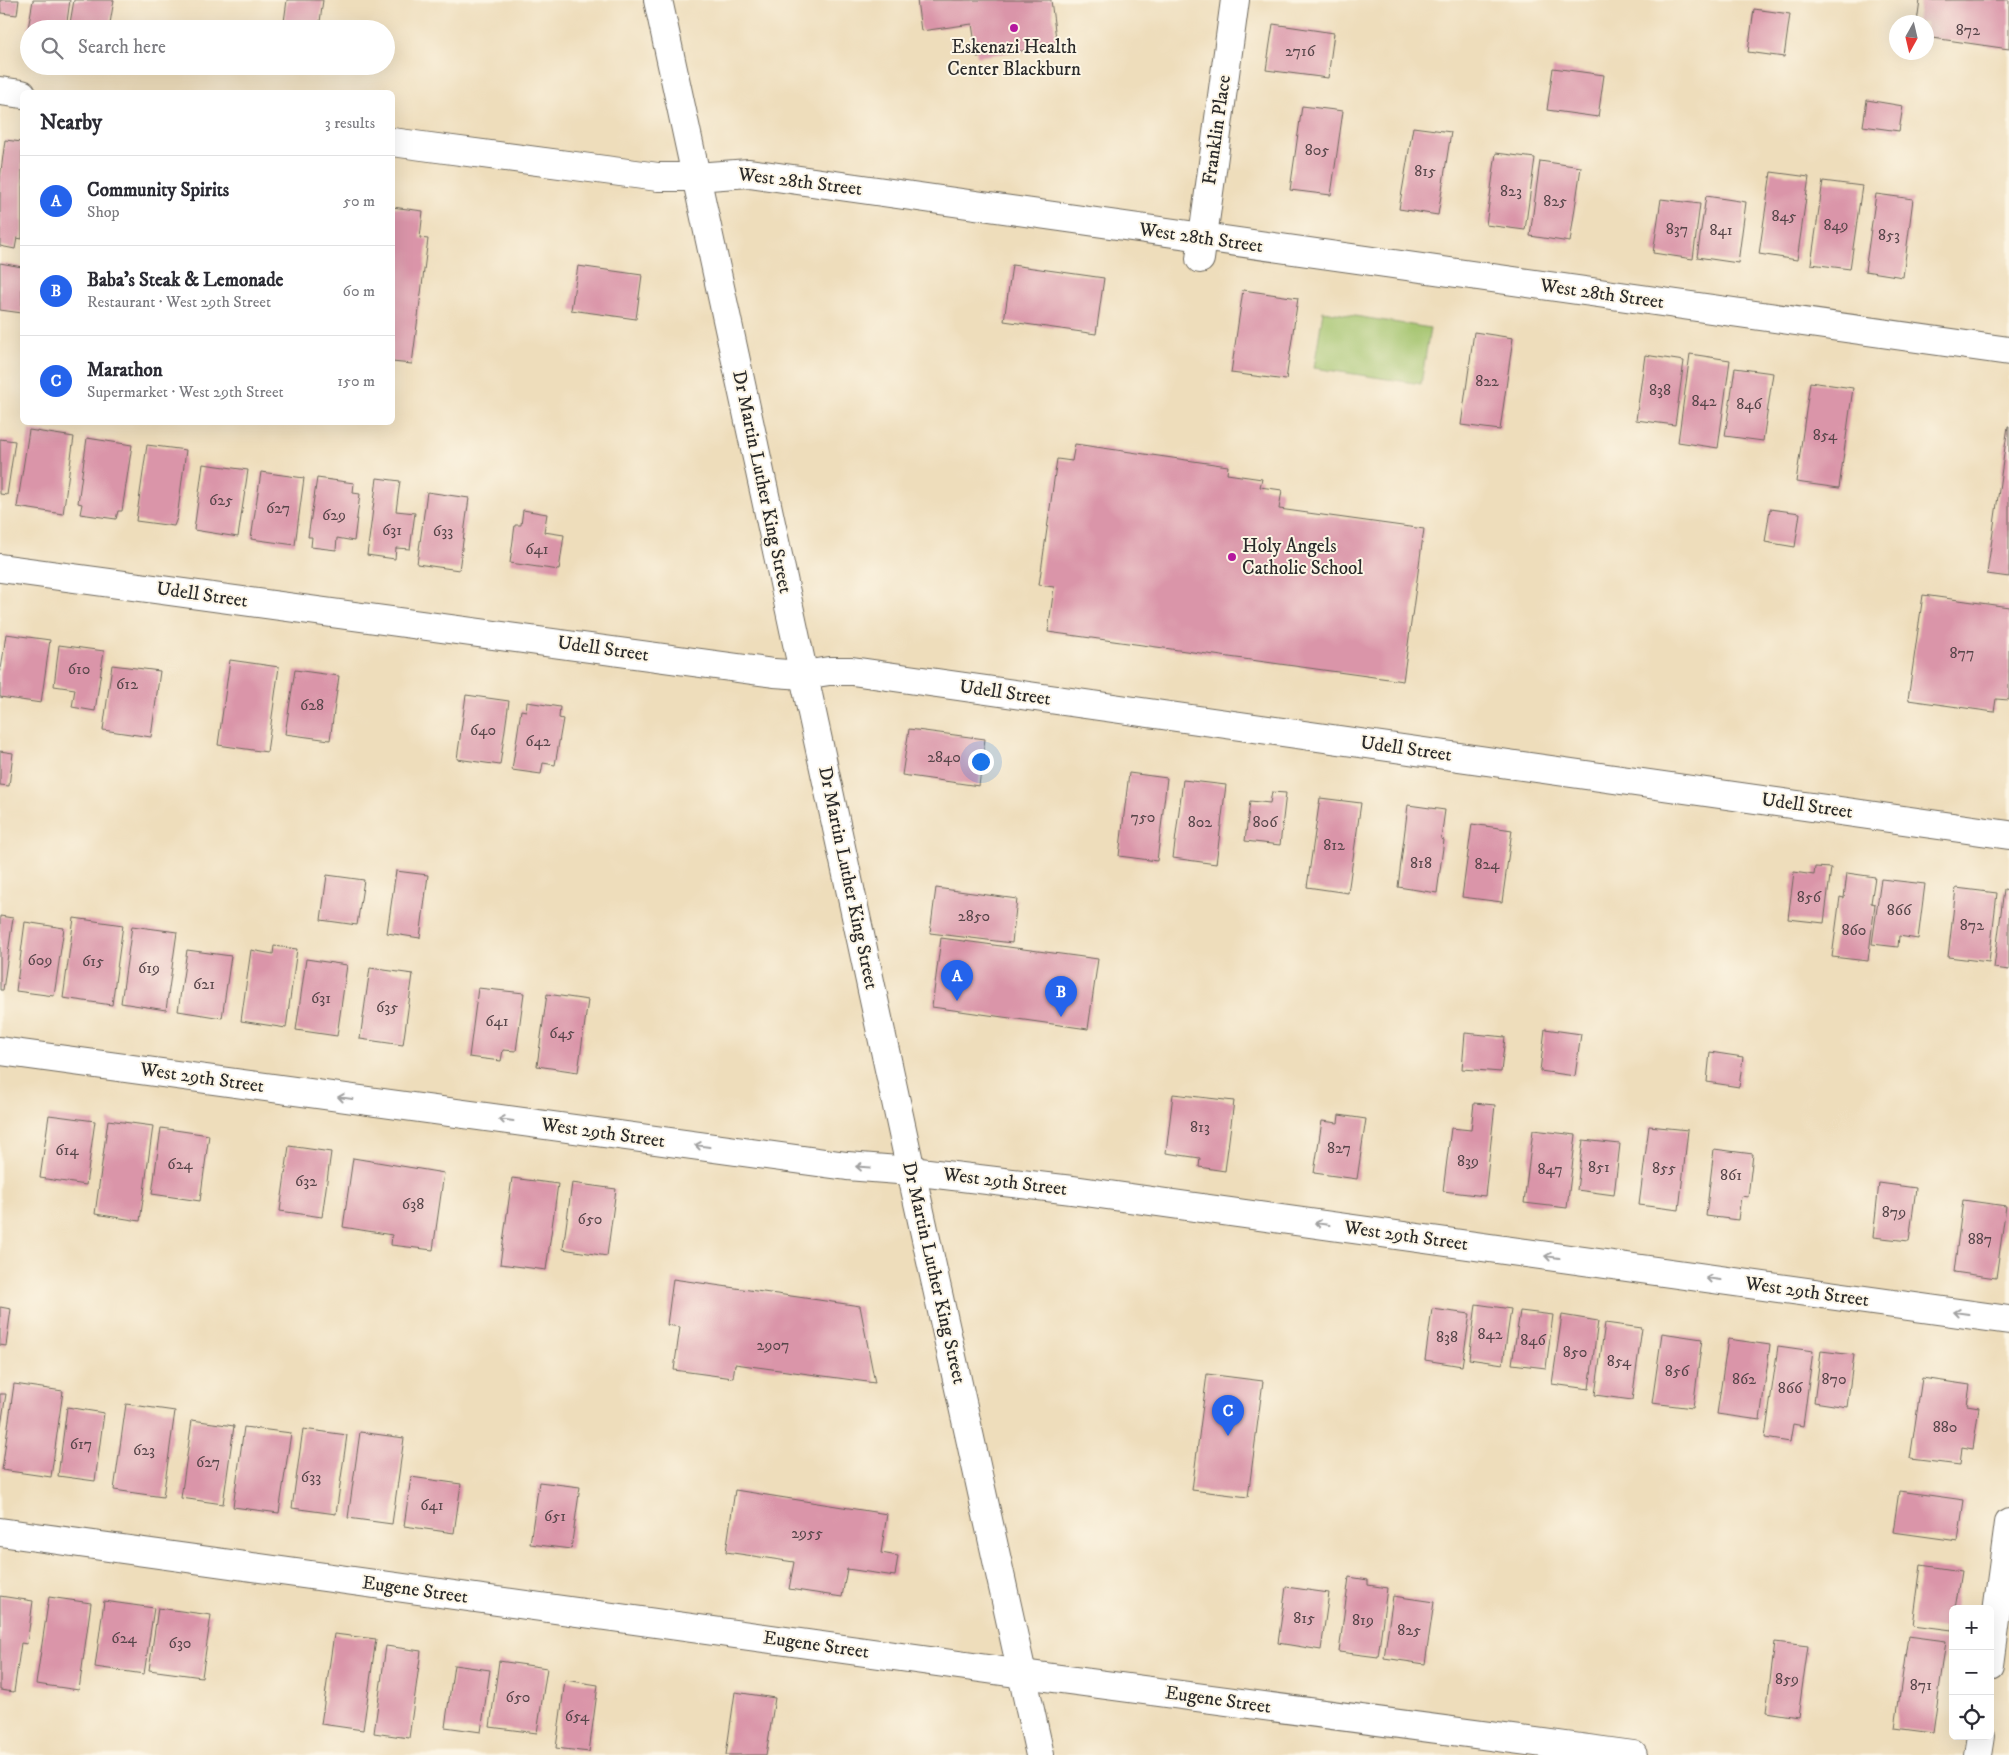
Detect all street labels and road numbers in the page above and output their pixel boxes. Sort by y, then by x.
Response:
street label: Franklin Place [1198,74,1236,186]
street label: West 28th Street [736,163,863,201]
street label: West 28th Street [1137,218,1264,258]
street label: West 28th Street [1538,274,1665,314]
street label: Dr Martin Luther King Street [727,369,797,595]
street label: Udell Street [155,577,249,613]
street label: Udell Street [556,631,650,667]
street label: Udell Street [958,675,1052,711]
street label: Udell Street [1359,731,1453,767]
street label: Dr Martin Luther King Street [813,765,883,991]
street label: Udell Street [1760,788,1854,824]
street label: West 29th Street [138,1058,265,1098]
street label: West 29th Street [539,1113,666,1153]
street label: Dr Martin Luther King Street [897,1160,971,1386]
street label: West 29th Street [941,1163,1068,1201]
street label: West 29th Street [1342,1216,1469,1256]
street label: West 29th Street [1743,1272,1870,1312]
street label: Eugene Street [361,1571,469,1609]
street label: Eugene Street [762,1626,870,1664]
street label: Eugene Street [1164,1681,1272,1719]

